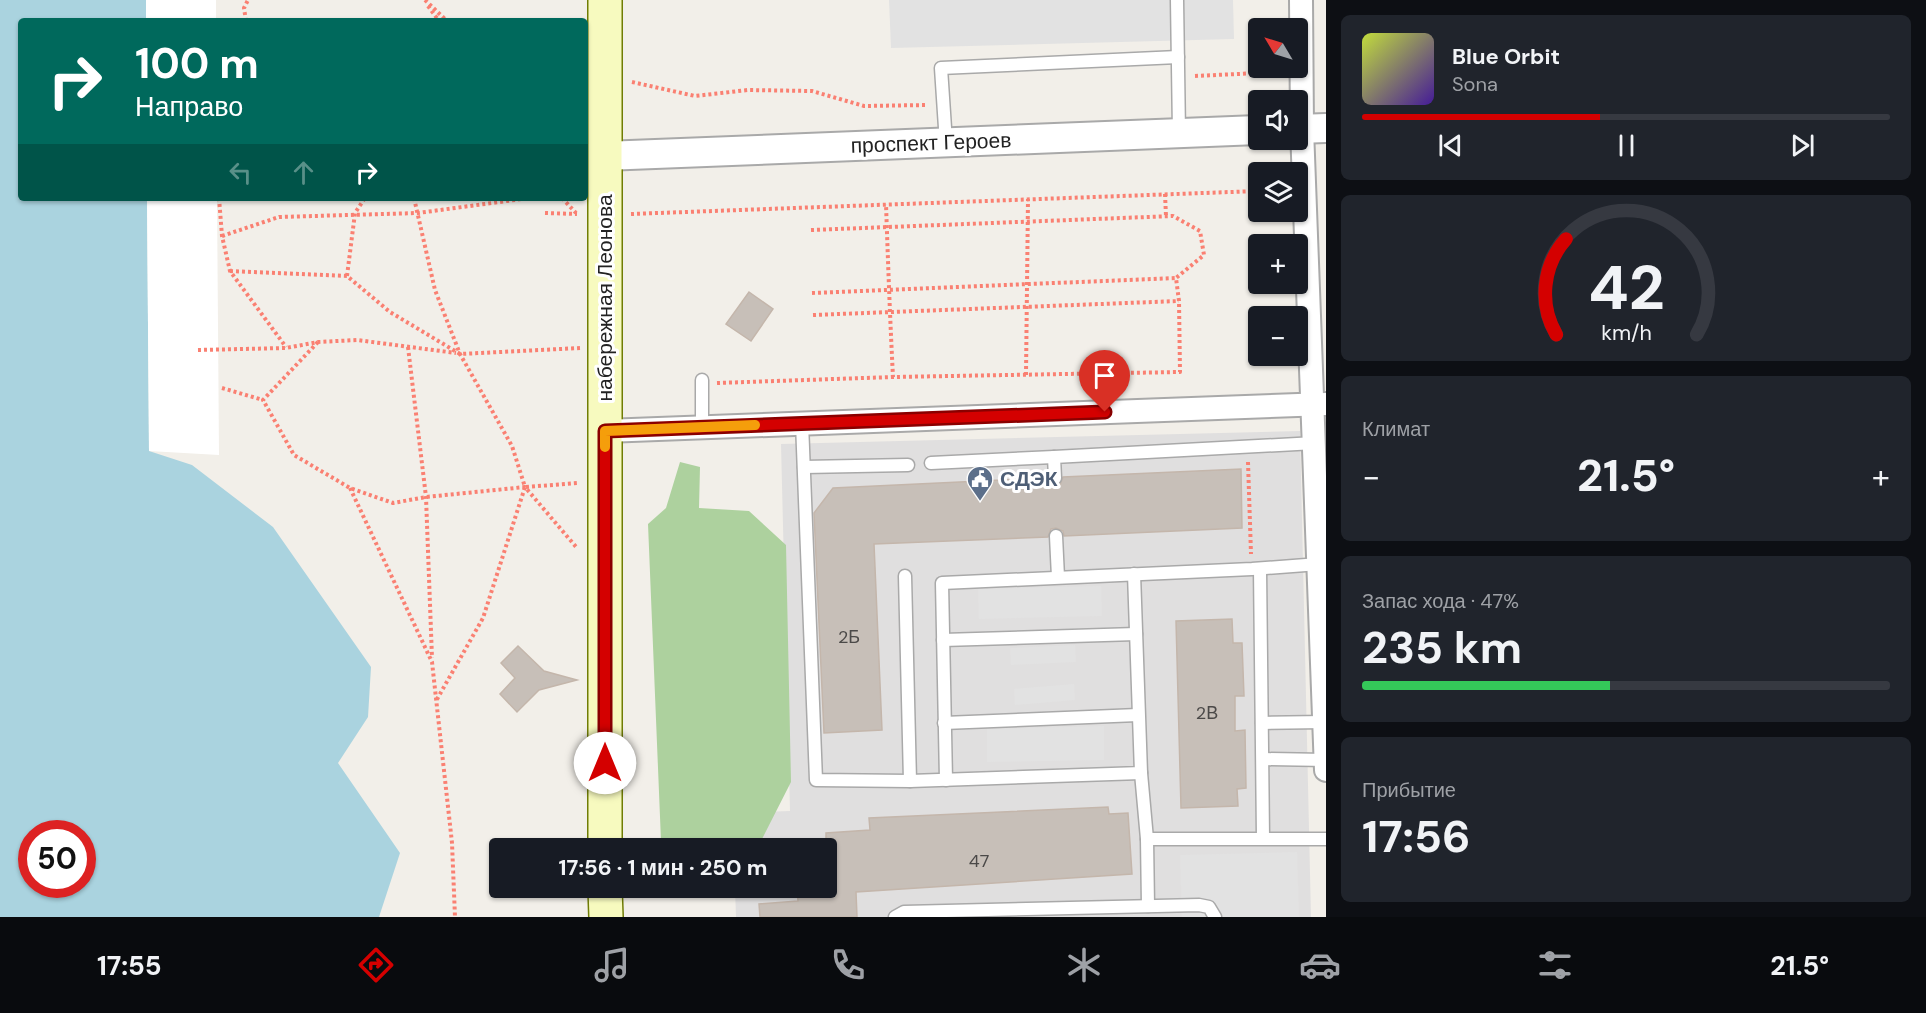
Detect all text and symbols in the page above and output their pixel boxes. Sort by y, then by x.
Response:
north arrow [1248,18,1308,78]
map controls [1248,18,1308,366]
text: 100 m [135,36,259,91]
icon: right [36,42,114,120]
text: Blue Orbit [1452,42,1560,71]
text: Sona [1452,71,1498,97]
text: Направо [135,89,243,124]
button: sound [1248,90,1308,150]
street label: проспект Героев [850,126,1012,160]
icon: previous [1434,129,1467,162]
icon: pause [1610,129,1643,162]
icon: next [1786,129,1819,162]
icon: left [224,156,257,189]
icon: ahead [287,156,320,189]
icon: right [350,156,383,189]
button: layers [1248,162,1308,222]
street label: набережная Леонова [591,194,619,402]
button: + [1248,234,1308,294]
text: 42 [1588,247,1664,328]
button: − [1248,306,1308,366]
text: km/h [1601,320,1651,348]
pin [1079,350,1130,412]
icon: arrive [1088,359,1121,392]
text: Климат [1362,416,1430,442]
text: 21.5° [1577,446,1675,505]
text: − [1362,455,1380,498]
text: + [1872,455,1890,498]
public building icon: СДЭК [965,464,995,502]
place label: СДЭК [1000,465,1058,493]
text: Запас хода · 47% [1362,588,1519,614]
text: 235 km [1362,618,1522,677]
house number: 2Б [838,625,860,649]
house number: 2В [1196,701,1218,725]
position arrow [573,731,637,795]
text: Прибытие [1362,777,1456,803]
text: 17:56 [1362,807,1471,866]
speed limit sign: 50 [18,820,96,898]
house number: 47 [969,849,989,873]
text: 17:56 · 1 мин · 250 m [559,853,767,882]
icon: directions [355,944,397,986]
icon: music [591,944,633,986]
icon: phone [827,944,869,986]
icon: climate [1063,944,1105,986]
icon: car [1299,944,1341,986]
icon: filters [1534,944,1576,986]
text: 17:55 [97,948,162,983]
text: 21.5° [1770,948,1829,983]

